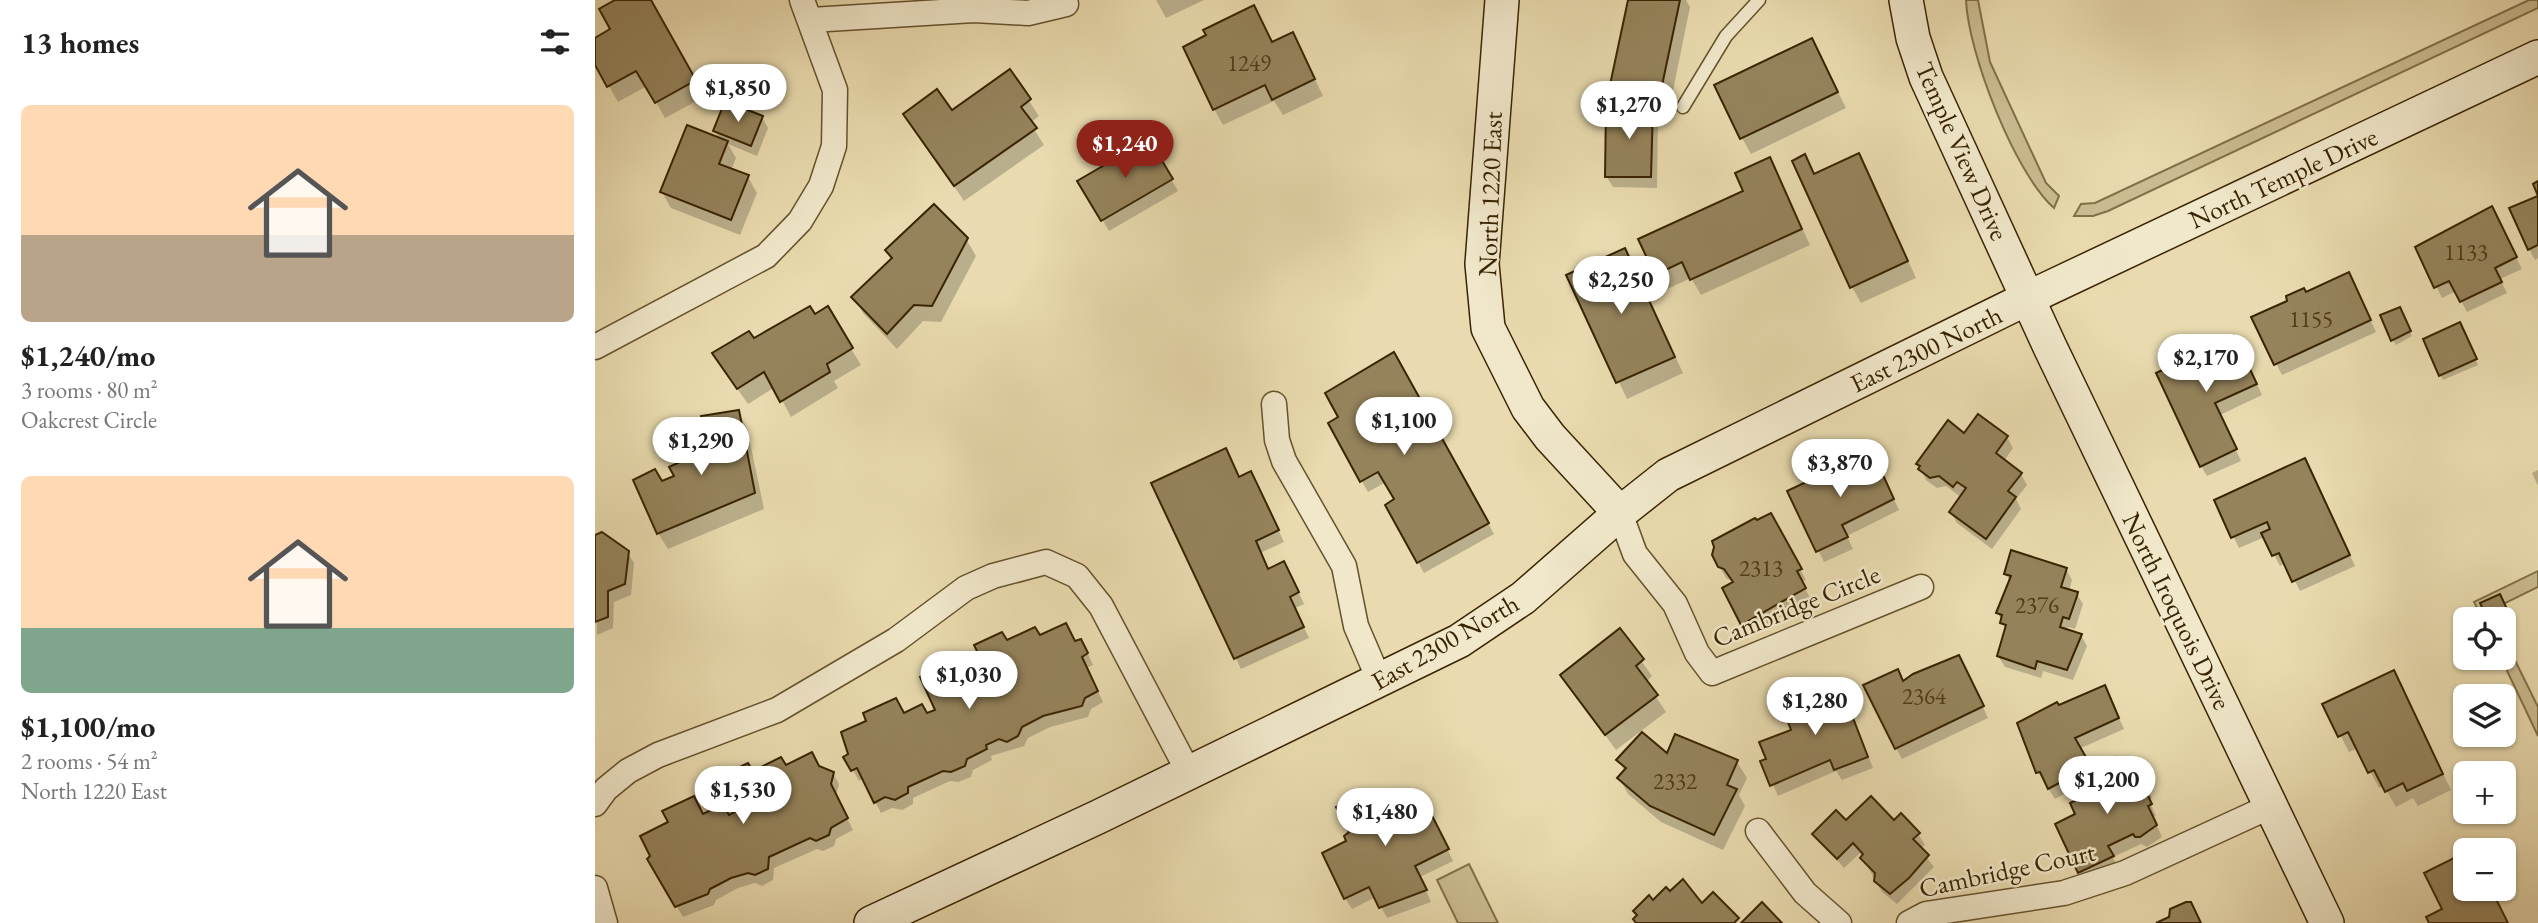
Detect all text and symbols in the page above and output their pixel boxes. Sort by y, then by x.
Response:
text: 13 homes [21,23,139,62]
icon: filters [536,23,574,61]
house number: 1249 [1227,48,1271,78]
street label: Temple View Drive [1907,56,2017,246]
pin: $1,850 [681,64,795,124]
text: $1,850 [706,72,770,102]
pin: $1,270 [1572,82,1686,141]
text: $1,270 [1597,89,1661,119]
street label: North 1220 East [1470,111,1510,277]
street label: North Temple Drive [2183,119,2383,237]
pin: $1,240 [1068,120,1182,180]
text: $1,240 [1093,128,1157,158]
icon: home [235,150,361,276]
house number: 1133 [2444,237,2488,267]
pin: $2,250 [1564,256,1678,316]
text: $2,250 [1589,264,1653,294]
street label: East 2300 North [1844,298,2008,400]
house number: 1155 [2289,304,2333,334]
pin: $2,170 [2149,334,2263,394]
text: $1,240/mo [21,336,155,375]
text: $2,170 [2174,342,2238,372]
text: 3 rooms · 80 m² [21,375,158,405]
pin: $1,100 [1347,398,1461,457]
text: Oakcrest Circle [21,405,157,435]
text: $1,100 [1372,405,1436,435]
pin: $1,290 [644,418,758,477]
text: $1,290 [669,425,733,455]
pin: $3,870 [1783,440,1897,499]
text: $3,870 [1808,447,1872,477]
street label: North Iroquois Drive [2115,507,2239,715]
icon: home [235,521,361,647]
house number: 2313 [1739,553,1783,583]
street label: Cambridge Circle [1707,557,1885,655]
street label: East 2300 North [1365,586,1525,698]
house number: 2376 [2015,590,2059,620]
map controls [2453,607,2516,901]
button: locate [2453,607,2516,670]
pin: $1,030 [912,652,1026,711]
text: $1,030 [937,659,1001,689]
pin: $1,280 [1758,678,1872,737]
house number: 2364 [1902,681,1947,711]
button: layers [2453,684,2516,747]
text: $1,280 [1783,685,1847,715]
text: $1,100/mo [21,707,155,746]
text: 2 rooms · 54 m² [21,746,158,776]
pin: $1,200 [2050,756,2164,816]
button: + [2453,761,2516,824]
text: $1,200 [2075,764,2139,794]
pin: $1,530 [686,766,800,826]
house number: 2332 [1653,766,1697,796]
text: $1,530 [711,774,775,804]
text: North 1220 East [21,776,167,806]
pin: $1,480 [1328,788,1442,848]
text: $1,480 [1353,796,1417,826]
street label: Cambridge Court [1916,835,2098,905]
button: − [2453,838,2516,901]

